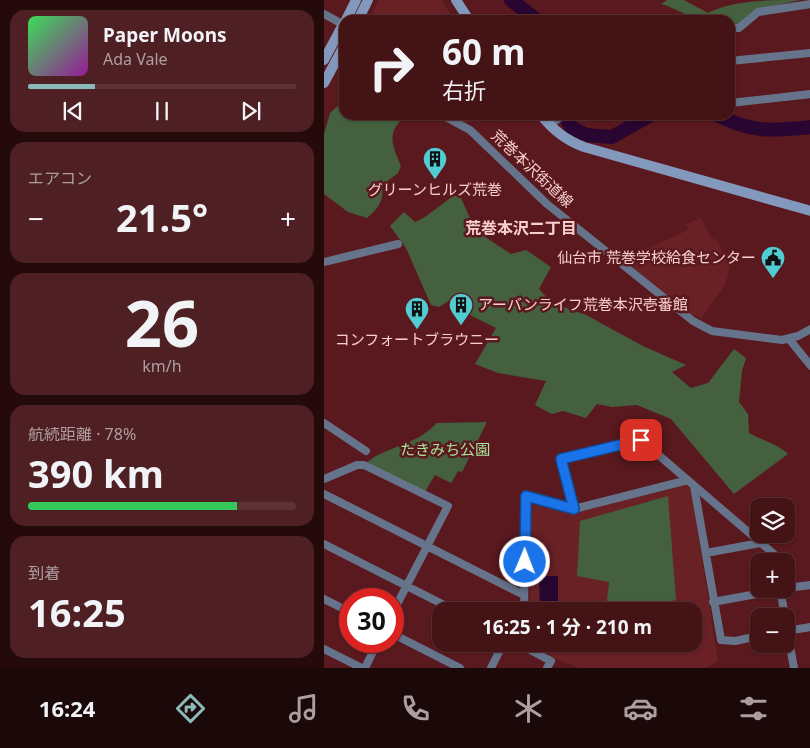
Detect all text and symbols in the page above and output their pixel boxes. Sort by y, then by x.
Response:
text: Paper Moons [103,22,227,48]
text: 60 m [442,28,525,75]
icon: right [359,35,424,100]
text: Ada Vale [103,48,168,70]
text: 右折 [442,75,486,105]
icon: previous [59,97,87,125]
icon: pause [148,97,176,125]
icon: next [237,97,265,125]
street label: 荒巻本沢街道線 [487,125,578,211]
building icon: グリーンヒルズ荒巻 [422,146,448,180]
text: エアコン [28,167,92,189]
place label: グリーンヒルズ荒巻 [368,179,502,199]
text: 21.5° [116,191,208,243]
text: − [28,199,44,237]
text: + [280,199,296,237]
district label: 荒巻本沢二丁目 [465,217,577,239]
public building icon: 仙台市 荒巻学校給食センター [760,245,786,279]
place label: 仙台市 荒巻学校給食センター [557,247,756,267]
text: 26 [125,278,199,366]
building icon: アーバンライフ荒巻本沢壱番館 [448,292,474,326]
place label: アーバンライフ荒巻本沢壱番館 [478,294,688,314]
building icon: コンフォートブラウニー [404,296,430,330]
place label: コンフォートブラウニー [335,329,499,349]
text: km/h [142,355,182,377]
pin [620,419,662,461]
text: 航続距離 · 78% [28,423,136,445]
icon: arrive [627,426,655,454]
park label: たきみち公園 [400,439,490,459]
text: 390 km [28,447,164,499]
map controls [750,498,795,653]
button: layers [750,498,795,543]
position arrow [498,535,550,587]
button: + [750,553,795,598]
text: 到着 [28,562,60,584]
text: 16:25 [28,586,126,638]
speed limit sign: 30 [339,588,404,653]
button: − [750,608,795,653]
text: 16:25 · 1 分 · 210 m [482,614,652,640]
icon: directions [173,691,208,726]
icon: music [286,691,321,726]
icon: phone [398,691,433,726]
icon: climate [511,691,546,726]
icon: car [623,691,658,726]
icon: filters [736,691,771,726]
text: 16:24 [39,693,95,723]

